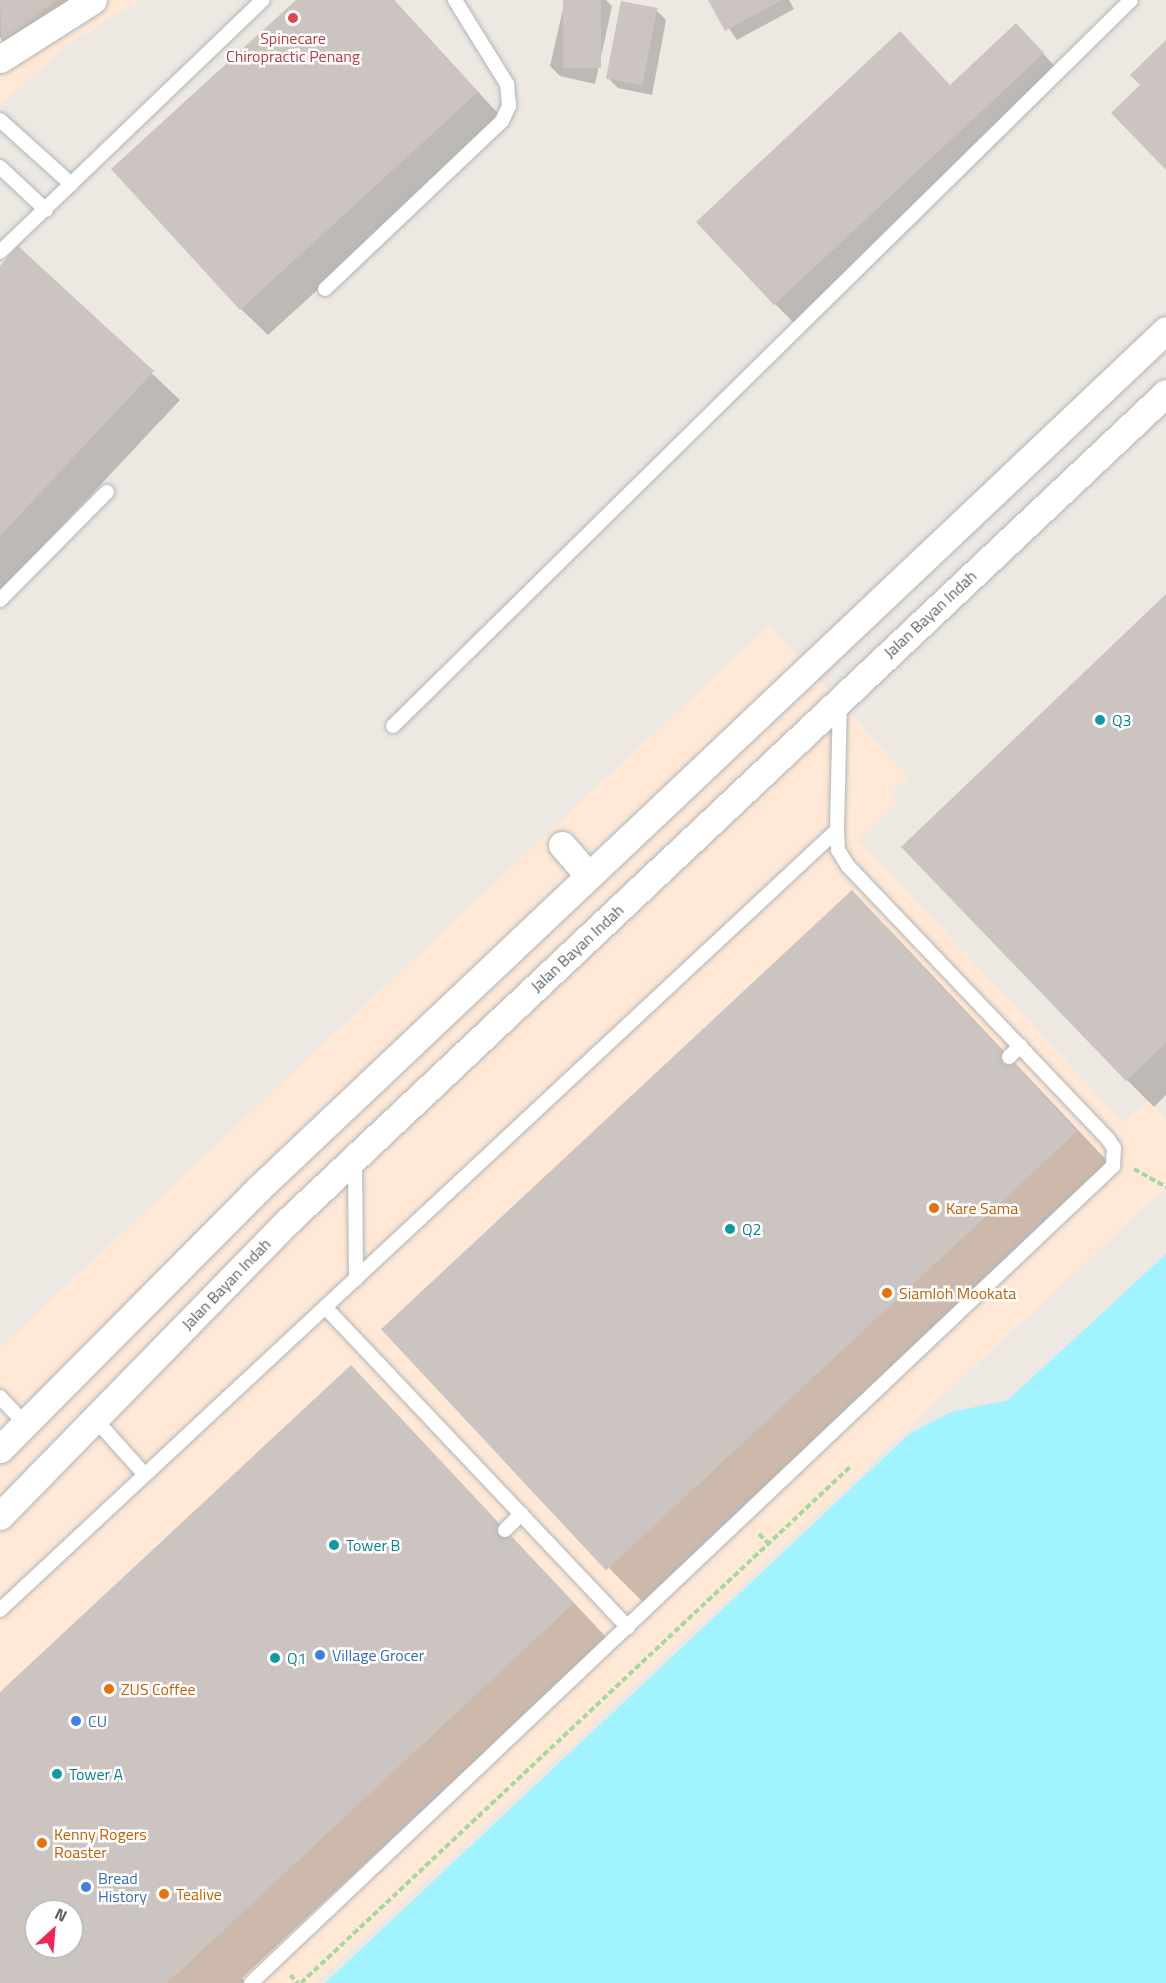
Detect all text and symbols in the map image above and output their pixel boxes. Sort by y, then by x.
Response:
marker: Spinecare Chiropractic Penang [284,9,302,27]
place label: Spinecare Chiropractic Penang [226,28,360,66]
street label: Jalan Bayan Indah [880,566,980,662]
place label: Q3 [1112,710,1132,730]
marker: Q3 [1093,713,1107,727]
street label: Jalan Bayan Indah [527,900,627,996]
place label: Kare Sama [946,1198,1018,1218]
marker: Kare Sama [927,1201,941,1215]
place label: Q2 [742,1219,762,1239]
marker: Q2 [723,1222,737,1236]
street label: Jalan Bayan Indah [178,1234,274,1334]
place label: Siamloh Mookata [899,1283,1016,1303]
marker: Siamloh Mookata [880,1286,894,1300]
place label: Tower B [346,1535,400,1555]
marker: Tower B [327,1538,341,1552]
place label: Village Grocer [332,1645,424,1665]
place label: Q1 [287,1648,307,1668]
marker: Village Grocer [313,1648,327,1662]
marker: Q1 [268,1651,282,1665]
place label: ZUS Coffee [121,1679,196,1699]
marker: ZUS Coffee [102,1682,116,1696]
place label: CU [88,1711,107,1731]
marker: CU [69,1714,83,1728]
place label: Tower A [69,1764,123,1784]
marker: Tower A [50,1767,64,1781]
place label: Kenny Rogers Roaster [54,1824,147,1862]
marker: Kenny Rogers Roaster [35,1836,49,1850]
place label: Bread History [98,1868,147,1906]
marker: Bread History [79,1880,93,1894]
place label: Tealive [176,1884,222,1904]
marker: Tealive [157,1887,171,1901]
north arrow [24,1899,84,1959]
text: N [51,1901,71,1928]

